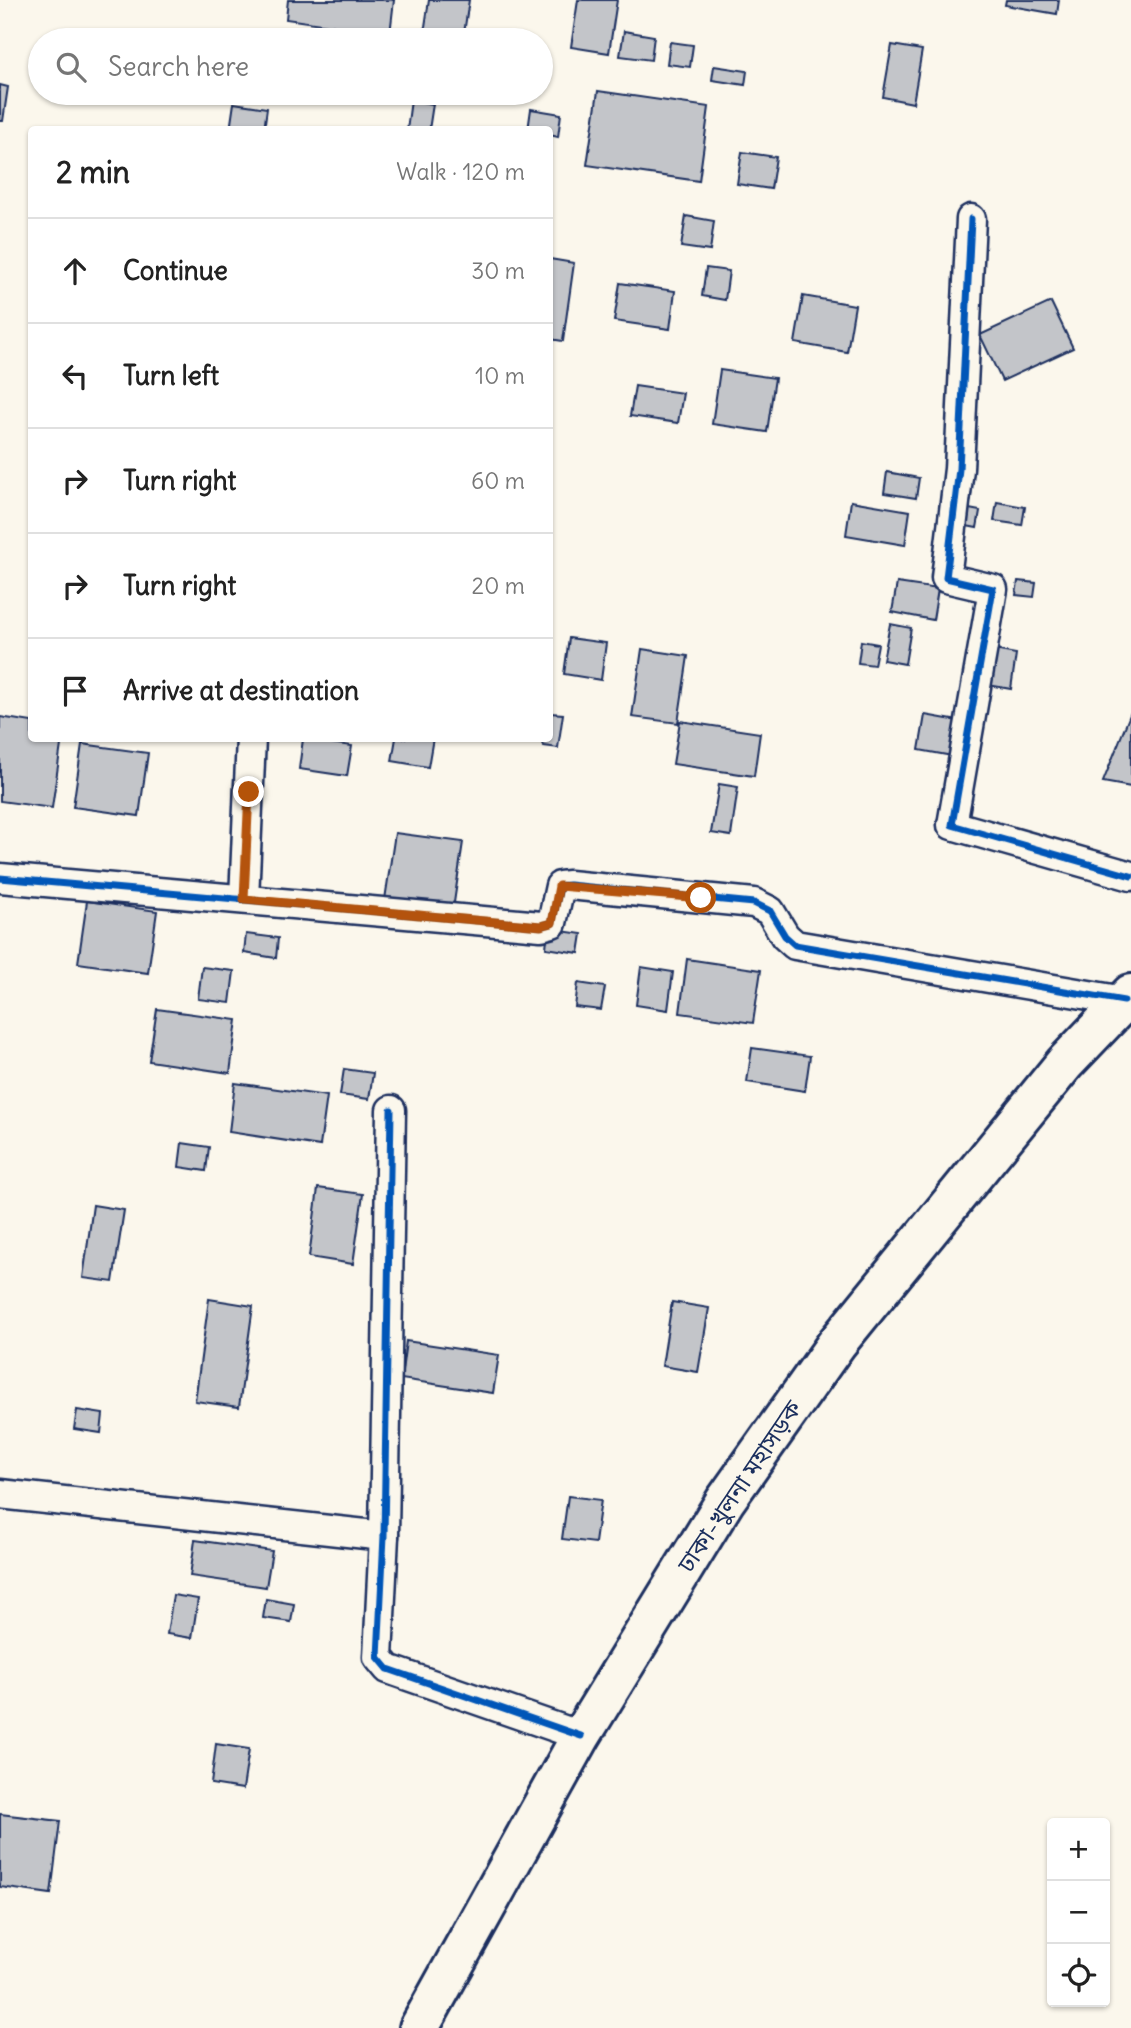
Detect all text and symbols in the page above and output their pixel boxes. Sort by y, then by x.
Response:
search box [28,28,553,105]
icon: search [52,48,90,86]
text: Search here [108,50,249,83]
text: 2 min [56,153,130,191]
text: Walk · 120 m [396,157,525,186]
icon: ahead [56,252,94,290]
text: Continue [123,254,228,287]
text: 30 m [471,256,525,285]
icon: left [56,357,94,395]
text: Turn left [123,359,219,392]
text: 10 m [475,361,525,390]
icon: right [56,462,94,500]
text: Turn right [123,464,236,497]
text: 60 m [471,466,525,495]
icon: right [56,567,94,605]
text: Turn right [123,569,236,602]
text: 20 m [472,571,525,600]
icon: arrive [56,672,94,710]
text: Arrive at destination [123,674,359,707]
route end [233,776,264,807]
route start [685,882,716,913]
street label: ঢাকা-খুলনা মহাসড়ক [670,1394,808,1578]
map controls [1047,1818,1110,2007]
button: + [1047,1818,1110,1881]
button: − [1047,1881,1110,1944]
button: locate [1047,1944,1110,2007]

